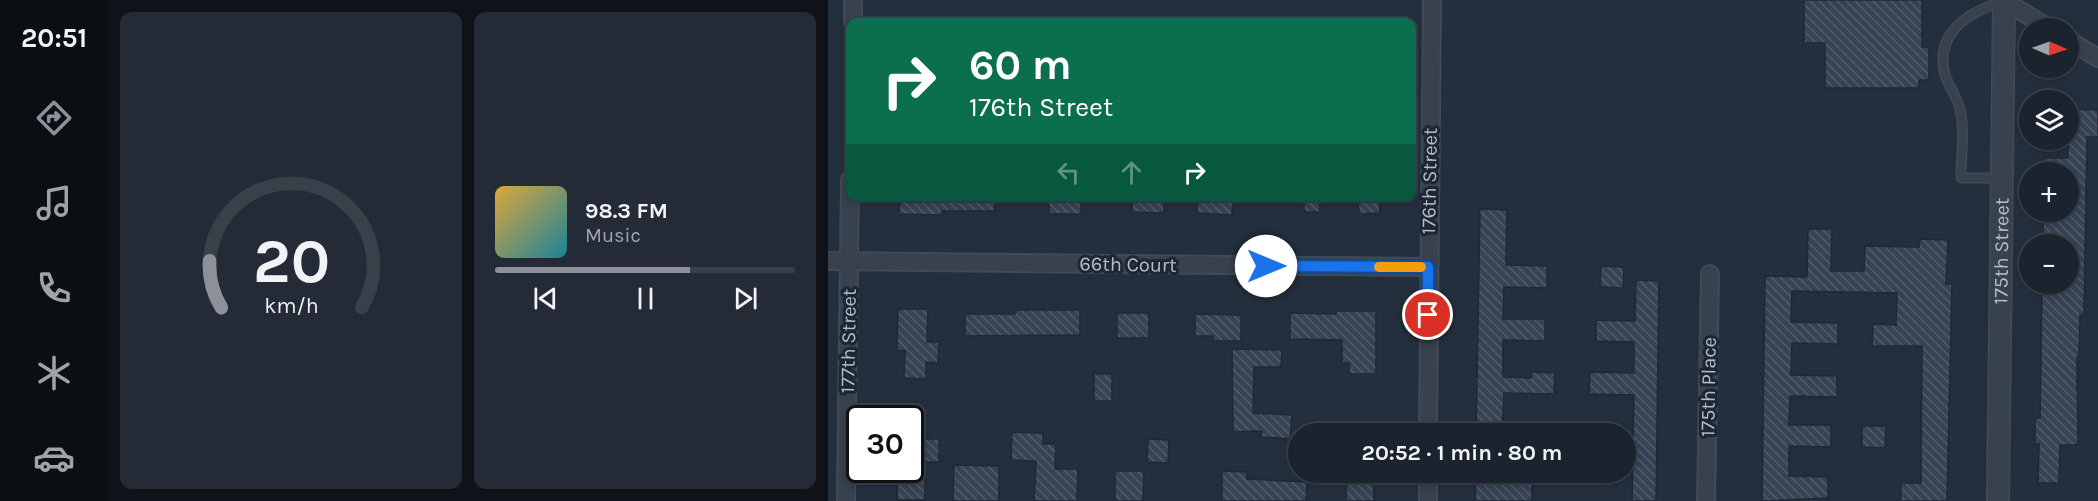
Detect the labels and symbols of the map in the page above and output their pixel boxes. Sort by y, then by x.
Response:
north arrow [2019,18,2079,78]
street label: 176th Street [1417,127,1442,235]
street label: 175th Street [1989,197,2014,304]
position arrow [1234,234,1298,298]
street label: 66th Court [1079,252,1177,277]
street label: 177th Street [836,288,861,394]
pin [1402,289,1453,340]
street label: 175th Place [1696,337,1721,437]
speed limit sign: 30 [846,405,924,483]

